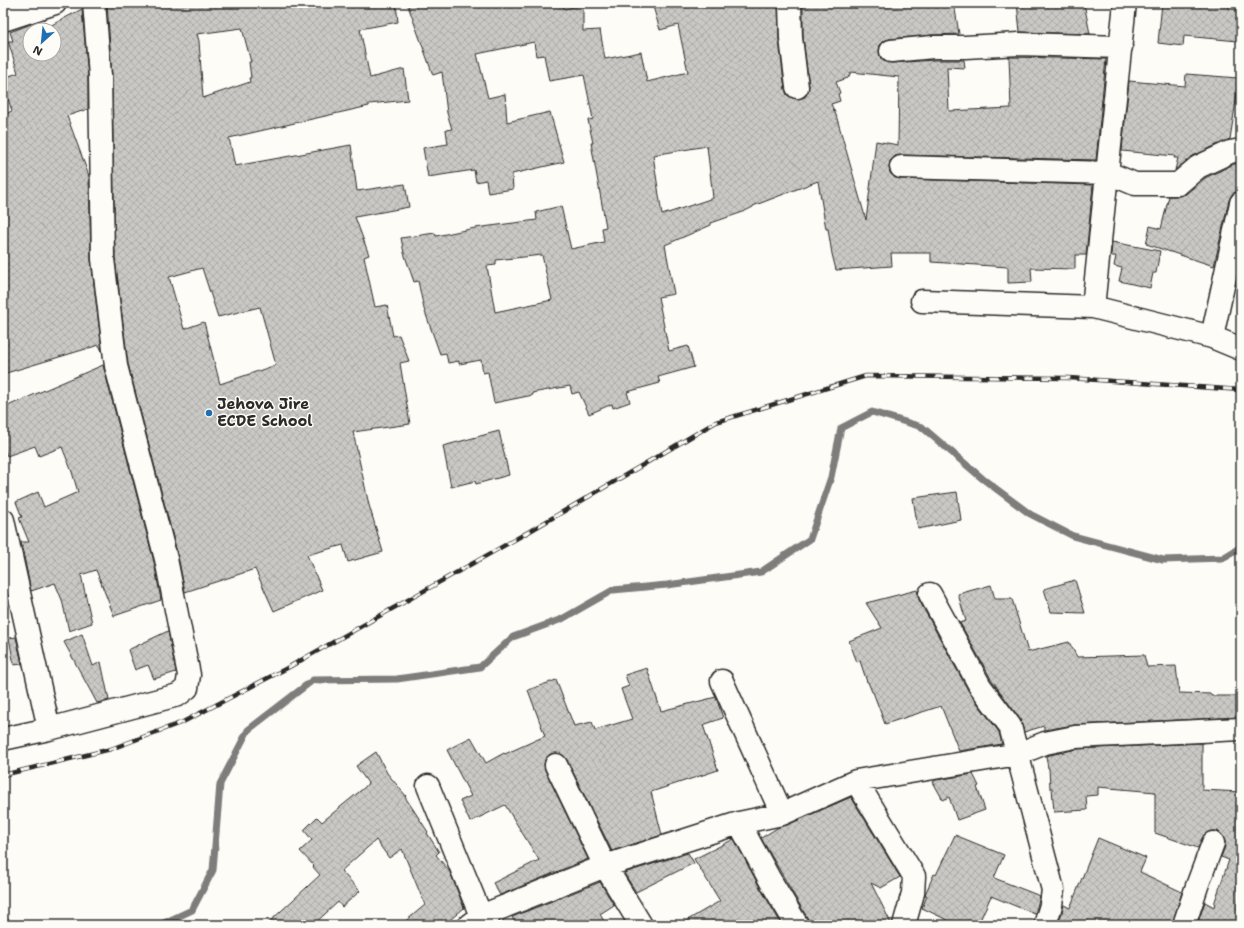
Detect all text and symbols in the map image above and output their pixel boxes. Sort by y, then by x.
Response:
north arrow [22,22,62,62]
text: N [30,42,45,59]
place label: Jehova Jire ECDE School [217,394,312,431]
marker: Jehova Jire ECDE School [204,408,214,418]

